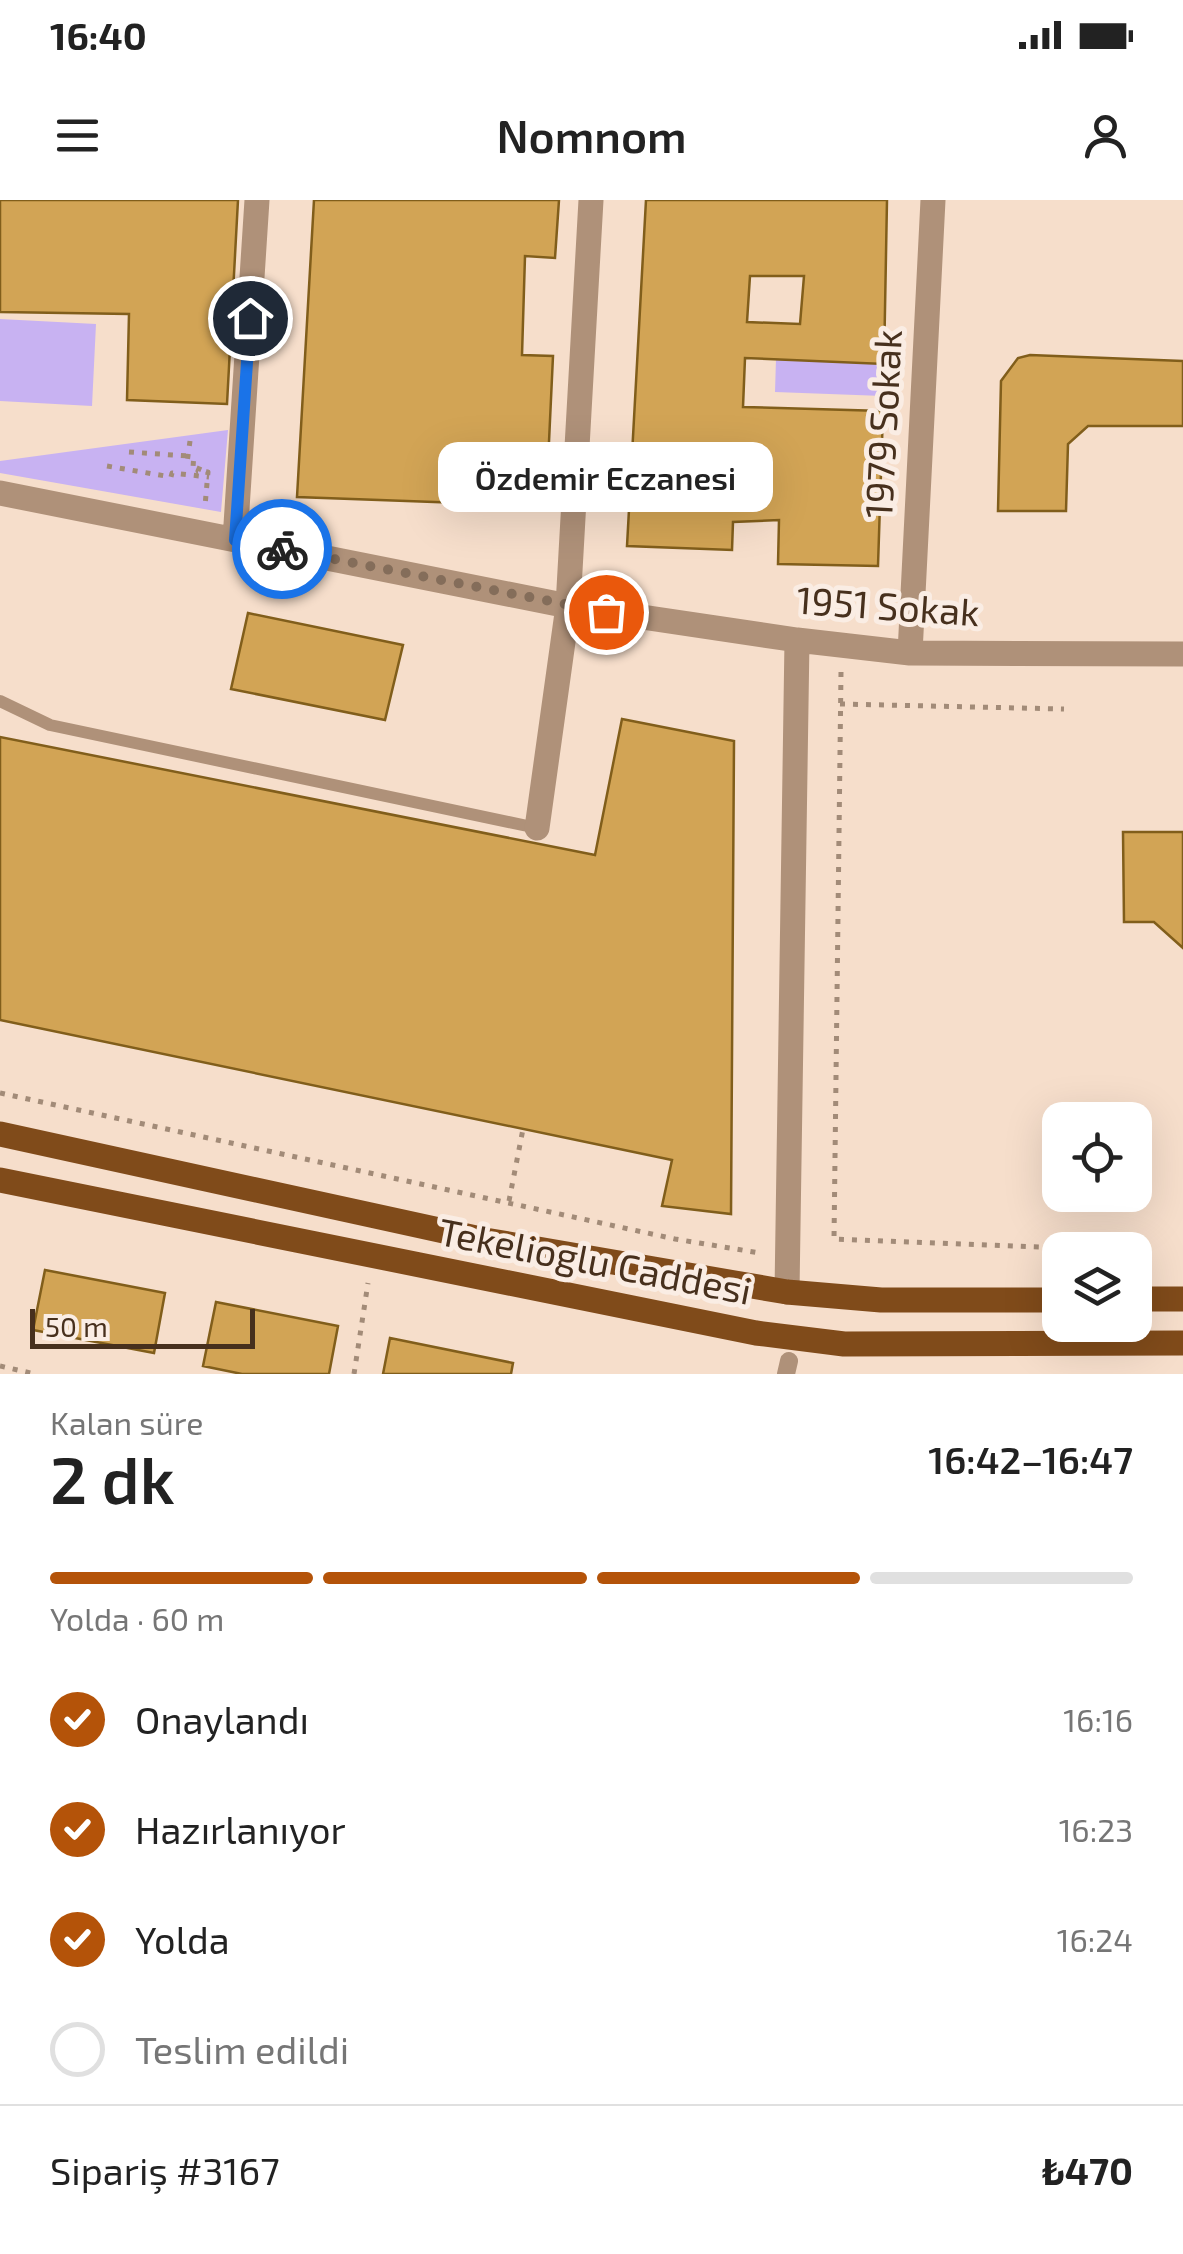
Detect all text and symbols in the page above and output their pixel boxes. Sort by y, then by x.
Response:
text: 16:40 [50,12,147,58]
icon: menu [50,108,105,163]
text: Nomnom [496,108,687,162]
icon: person [1078,108,1133,163]
pin [208,276,293,361]
icon: home [223,291,278,346]
street label: 1979 Sokak [854,328,910,519]
callout: Özdemir Eczanesi [438,442,774,512]
text: Özdemir Eczanesi [475,458,736,496]
courier [232,499,332,599]
icon: bike [255,522,310,577]
pin [564,570,649,655]
street label: 1951 Sokak [795,576,981,634]
icon: bag [579,585,634,640]
map controls [1042,1102,1152,1342]
button: locate [1042,1102,1152,1212]
street label: Tekelioglu Caddesi [435,1207,756,1313]
button: layers [1042,1232,1152,1342]
scale bar [30,1304,255,1348]
text: 50 m [45,1309,108,1343]
text: Kalan süre [50,1403,203,1441]
text: 16:42–16:47 [928,1436,1133,1482]
text: 2 dk [50,1439,175,1517]
text: Yolda · 60 m [50,1599,224,1637]
icon: check [50,1692,105,1747]
text: Onaylandı [135,1696,309,1742]
text: 16:16 [1063,1700,1133,1738]
icon: check [50,1802,105,1857]
text: Hazırlanıyor [135,1806,346,1852]
text: 16:23 [1059,1810,1133,1848]
icon: check [50,1912,105,1967]
text: Yolda [135,1916,230,1962]
text: 16:24 [1057,1920,1133,1958]
text: Teslim edildi [135,2026,349,2072]
text: Sipariş #3167 [50,2147,280,2193]
text: ₺470 [1042,2147,1133,2193]

